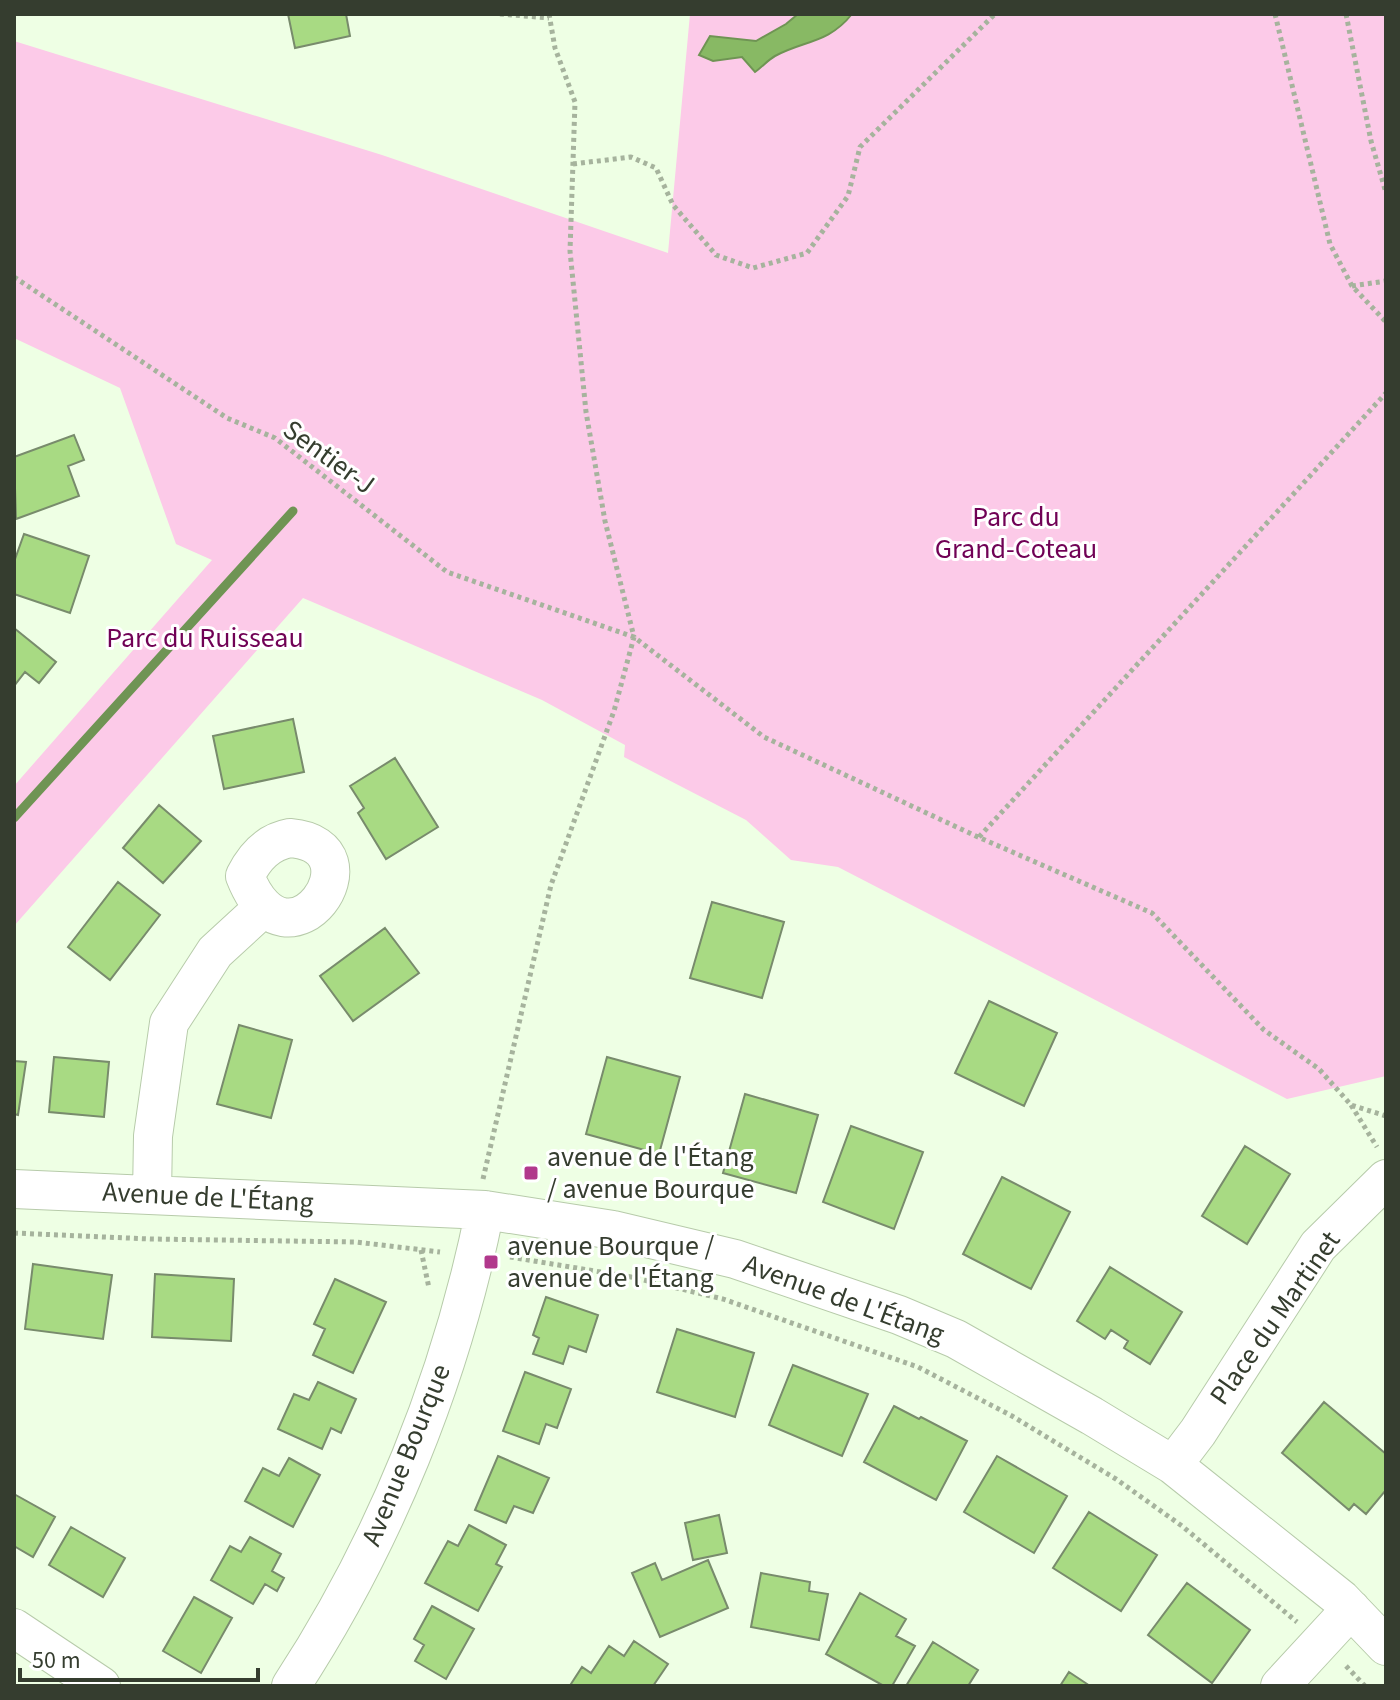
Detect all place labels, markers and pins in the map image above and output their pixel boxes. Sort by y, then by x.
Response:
place label: avenue de l'Étang / avenue Bourque [547,1137,754,1209]
marker: avenue de l'Étang / avenue Bourque [522,1164,540,1182]
place label: avenue Bourque / avenue de l'Étang [507,1226,715,1298]
marker: avenue Bourque / avenue de l'Étang [482,1253,500,1271]

